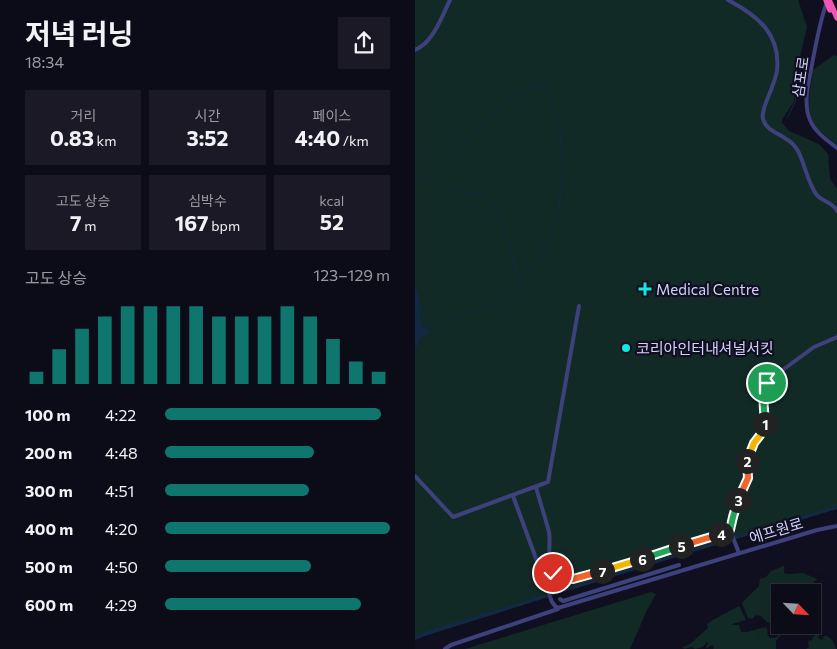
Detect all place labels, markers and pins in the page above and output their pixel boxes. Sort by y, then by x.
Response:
place label: Medical Centre [656,280,759,298]
marker: Medical Centre [638,282,652,296]
place label: 코리아인터내셔널서킷 [636,339,774,357]
marker: 코리아인터내셔널서킷 [620,342,632,354]
pin [746,362,788,404]
pin: 1 [753,412,777,436]
pin: 2 [735,448,759,474]
pin: 3 [725,488,751,512]
pin: 4 [709,522,733,546]
pin: 5 [669,534,693,558]
pin: 6 [629,546,655,572]
pin [532,552,574,594]
pin: 7 [589,558,615,584]

